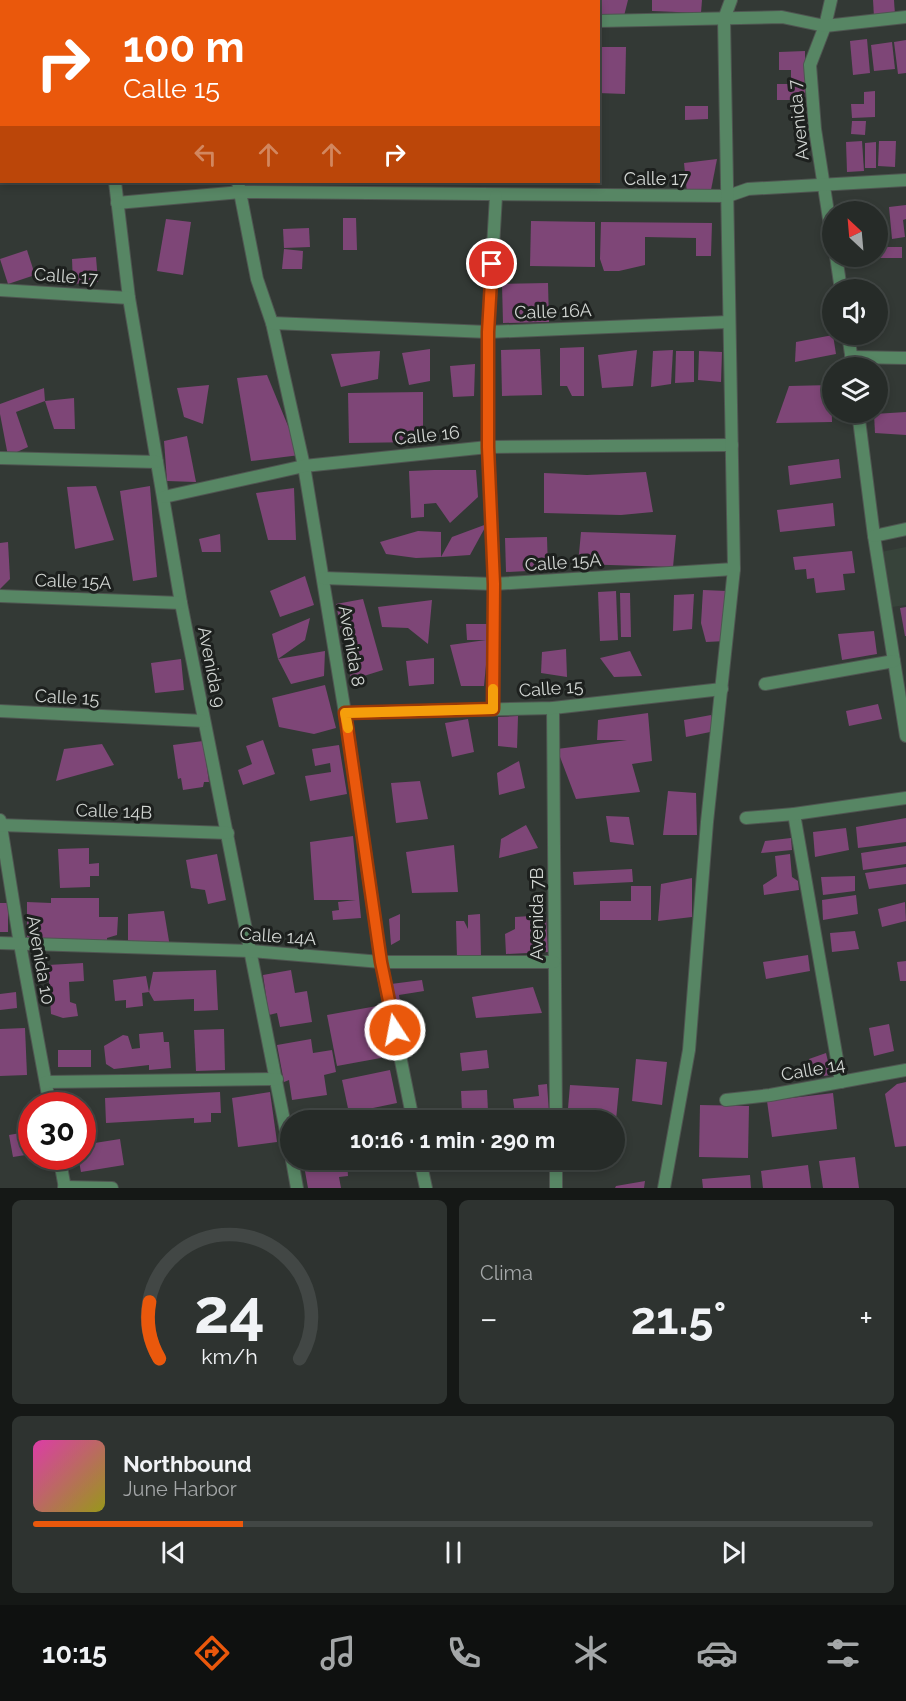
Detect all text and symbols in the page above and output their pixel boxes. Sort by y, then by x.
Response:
text: 100 m [123,23,245,72]
icon: right [24,24,102,102]
text: Calle 15 [123,73,220,104]
street label: Avenida 7 [783,78,813,161]
icon: left [189,138,222,171]
icon: ahead [252,138,285,171]
icon: ahead [315,138,348,171]
icon: right [378,138,411,171]
street label: Calle 17 [624,168,689,189]
north arrow [822,201,888,267]
map controls [822,201,888,423]
pin [466,238,517,289]
icon: arrive [475,247,508,280]
street label: Calle 17 [33,263,99,289]
button: sound [822,279,888,345]
street label: Calle 16A [514,299,592,323]
button: layers [822,357,888,423]
street label: Calle 16 [393,421,461,449]
street label: Calle 15A [524,549,602,575]
street label: Calle 15A [34,569,112,593]
street label: Avenida 8 [335,604,369,688]
street label: Avenida 9 [194,625,230,709]
street label: Calle 15 [518,675,584,701]
street label: Calle 15 [34,685,100,709]
street label: Calle 14B [75,799,153,823]
street label: Avenida 7B [526,867,547,961]
street label: Avenida 10 [23,914,59,1006]
street label: Calle 14A [239,923,317,949]
position arrow [363,998,427,1062]
street label: Calle 14 [779,1053,847,1085]
speed limit sign: 30 [18,1092,96,1170]
text: 10:16 · 1 min · 290 m [350,1127,555,1153]
text: Clima [480,1261,533,1285]
text: 24 [194,1274,265,1348]
text: 21.5° [631,1292,726,1345]
text: − [480,1299,498,1338]
text: + [859,1299,873,1338]
text: km/h [201,1344,258,1369]
text: Northbound [123,1451,252,1477]
text: June Harbor [123,1477,237,1501]
icon: previous [157,1536,190,1569]
icon: pause [437,1536,470,1569]
icon: next [717,1536,750,1569]
icon: directions [191,1632,233,1674]
icon: music [317,1632,359,1674]
icon: phone [443,1632,485,1674]
icon: climate [570,1632,612,1674]
icon: car [696,1632,738,1674]
icon: filters [822,1632,864,1674]
text: 10:15 [42,1638,107,1669]

